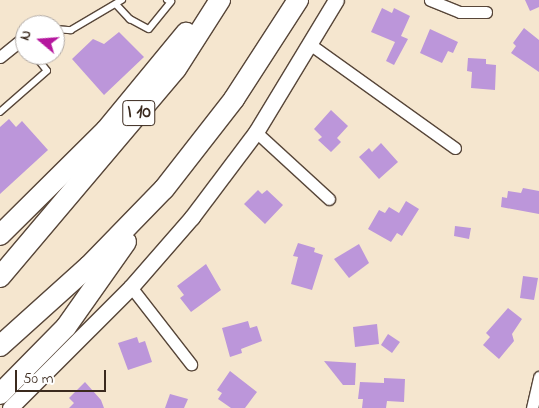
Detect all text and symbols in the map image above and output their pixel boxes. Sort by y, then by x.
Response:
north arrow [15,15,65,65]
text: N [15,28,38,43]
road number: I 10 [122,96,156,130]
scale bar [18,360,109,392]
text: 50 m [23,368,53,390]

